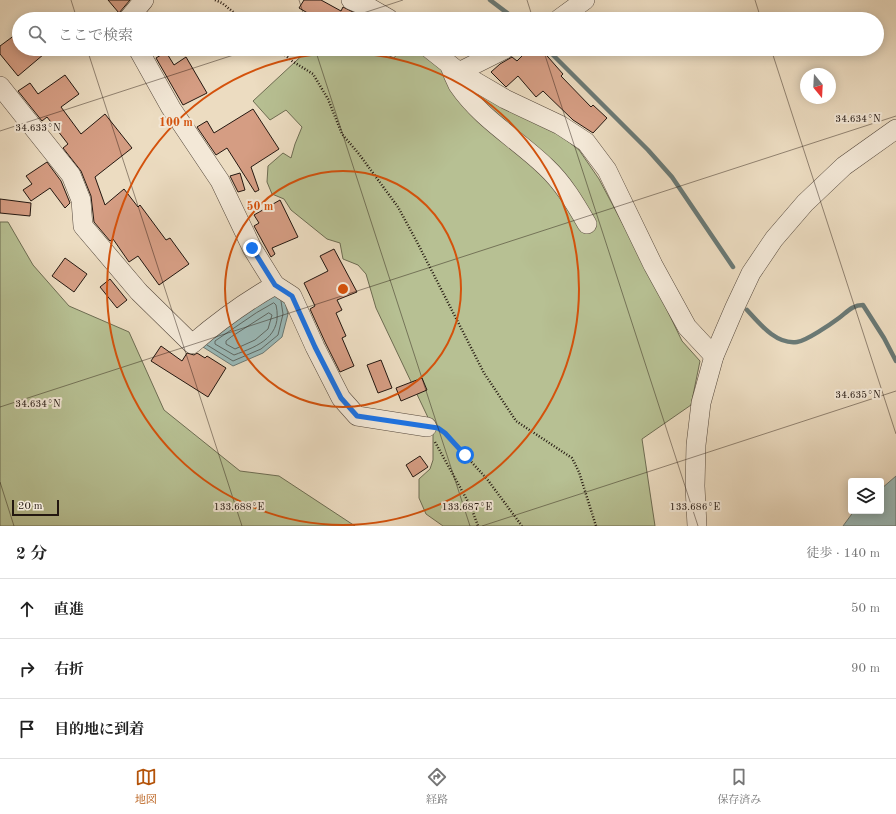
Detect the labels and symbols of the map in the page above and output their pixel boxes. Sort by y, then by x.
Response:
north arrow [800,68,836,104]
text: 34.634°N [835,114,881,124]
text: 100 m [159,117,193,129]
text: 34.633°N [15,123,61,133]
text: 50 m [247,200,274,213]
route end [243,239,261,257]
centre of rings [336,282,350,296]
text: 34.635°N [835,390,881,400]
text: 34.634°N [15,399,61,409]
route start [456,446,474,464]
scale bar [12,498,59,517]
text: 133.688°E [214,502,264,512]
text: 133.687°E [442,502,492,512]
text: 133.686°E [670,502,720,512]

